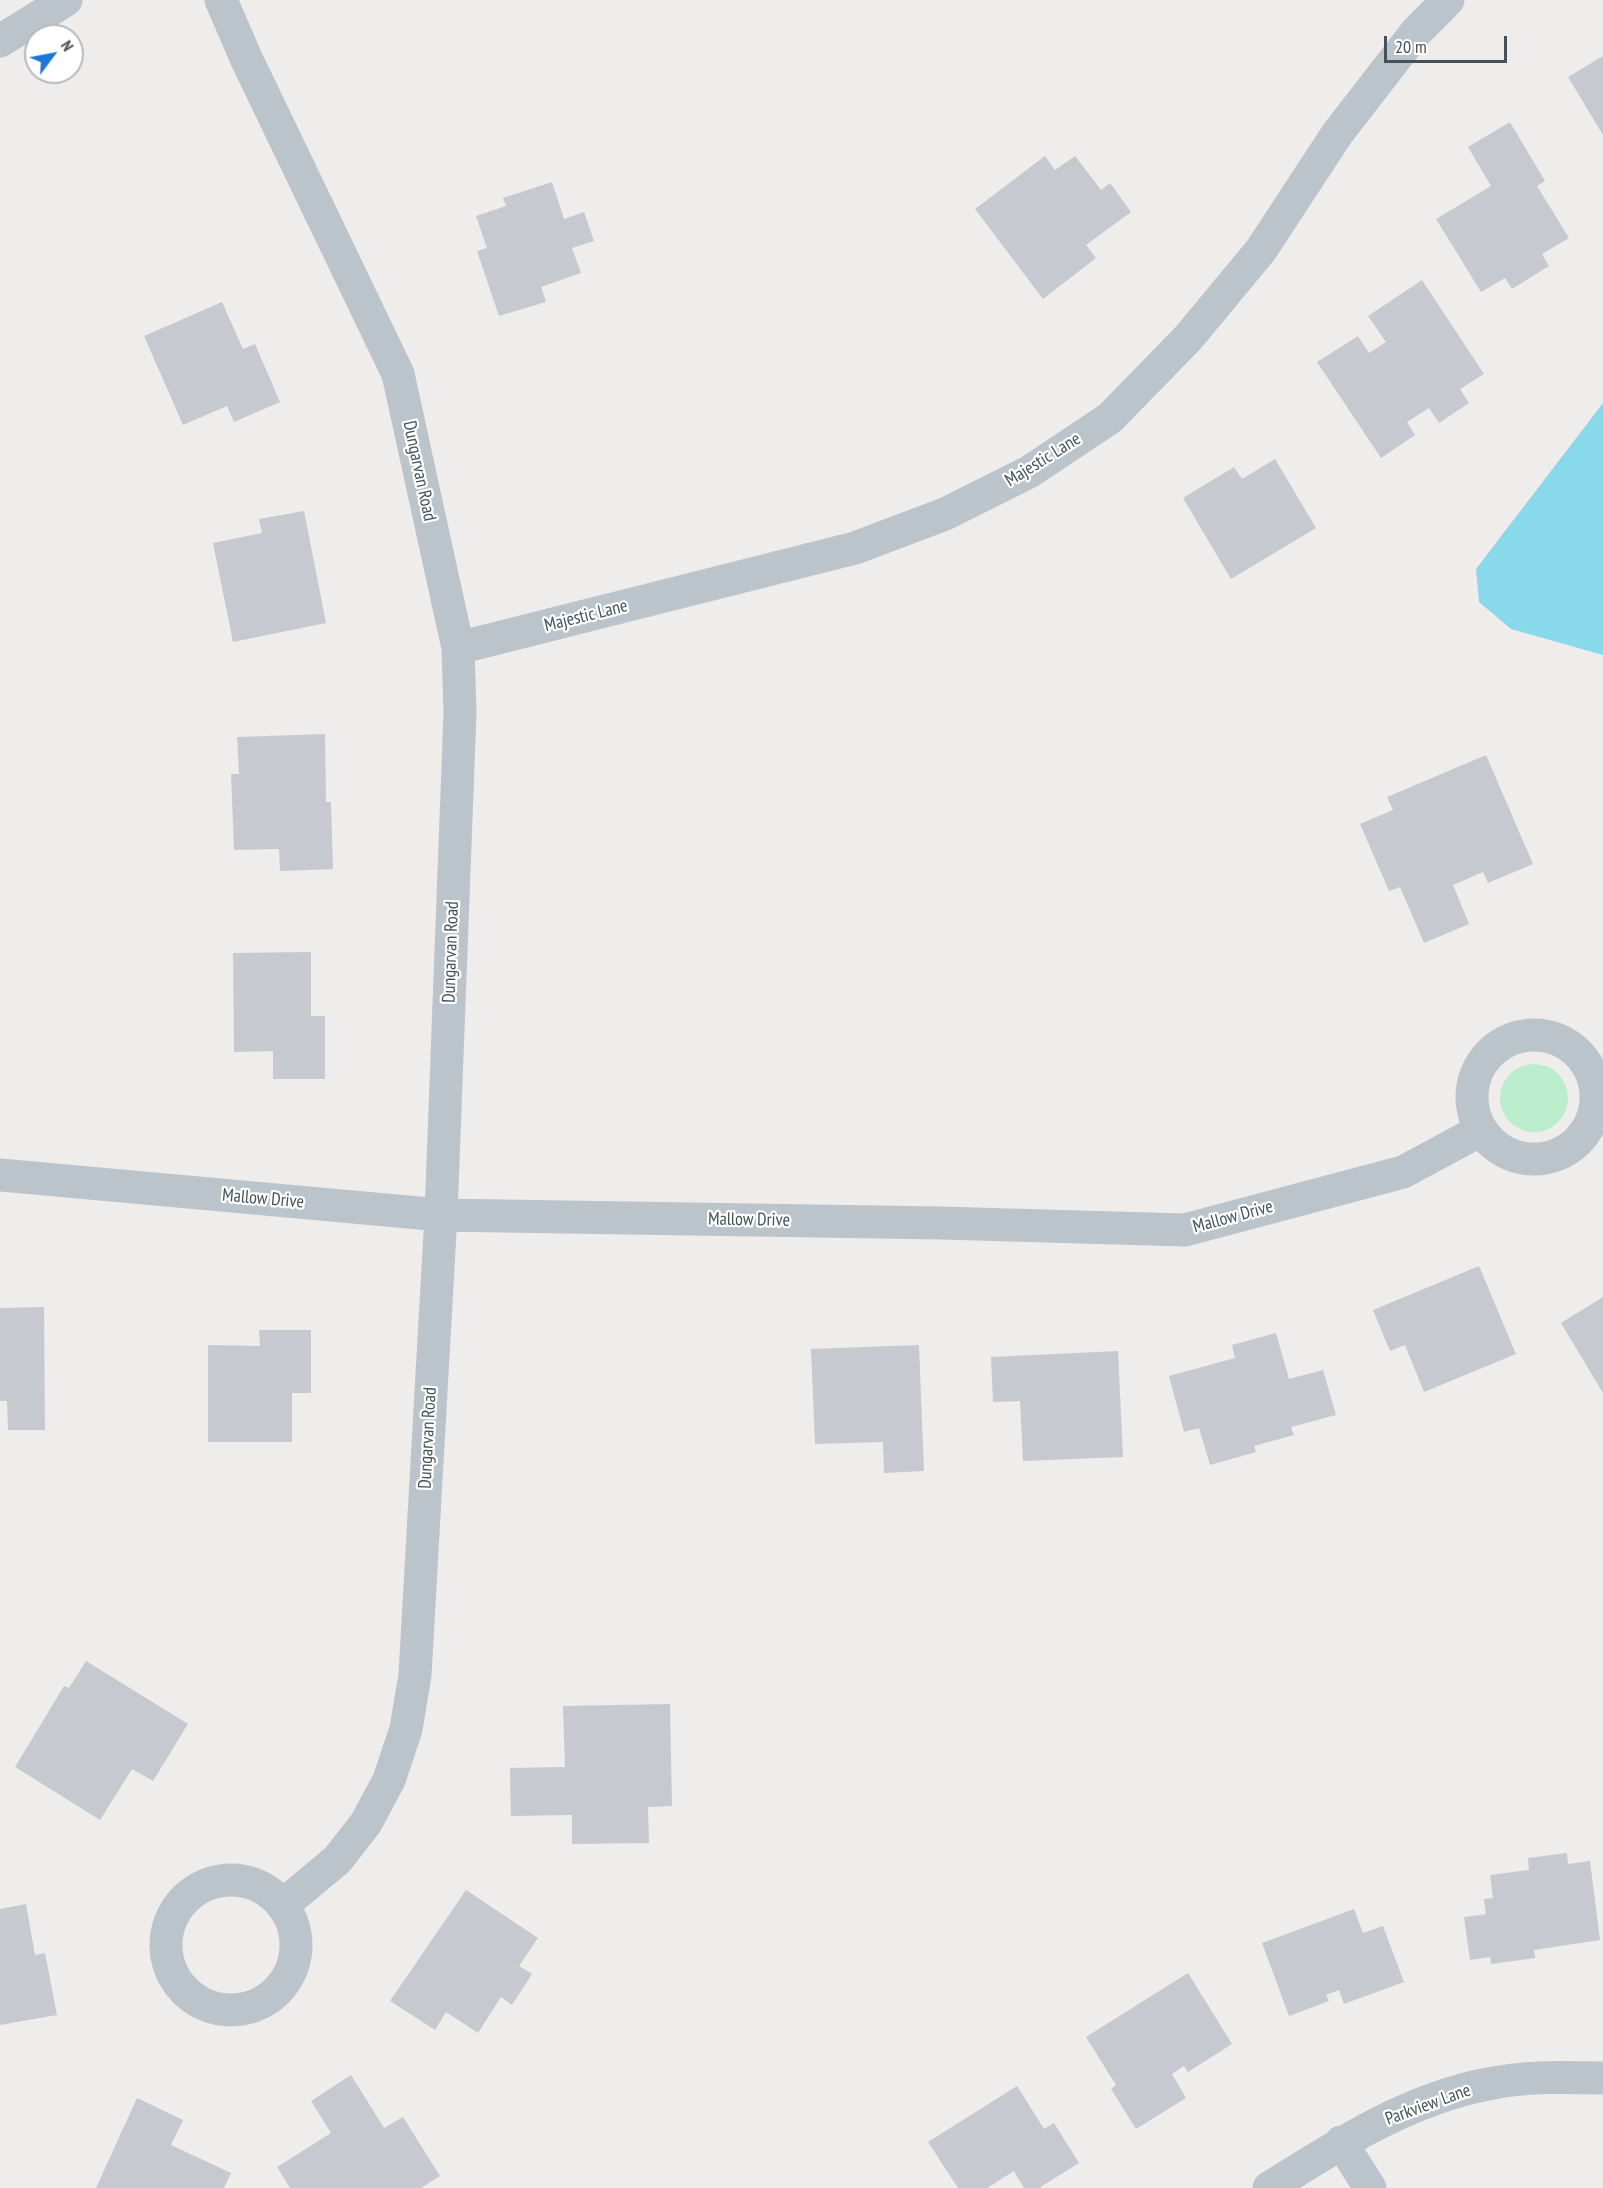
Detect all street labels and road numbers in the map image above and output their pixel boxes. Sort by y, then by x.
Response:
street label: Dungarvan Road [398,419,440,523]
street label: Majestic Lane [1001,428,1085,492]
street label: Majestic Lane [542,595,630,637]
street label: Dungarvan Road [438,901,464,1003]
street label: Mallow Drive [221,1185,305,1213]
street label: Mallow Drive [1191,1196,1275,1238]
street label: Mallow Drive [708,1208,790,1232]
street label: Dungarvan Road [415,1387,441,1489]
street label: Parkview Lane [1382,2080,1474,2130]

